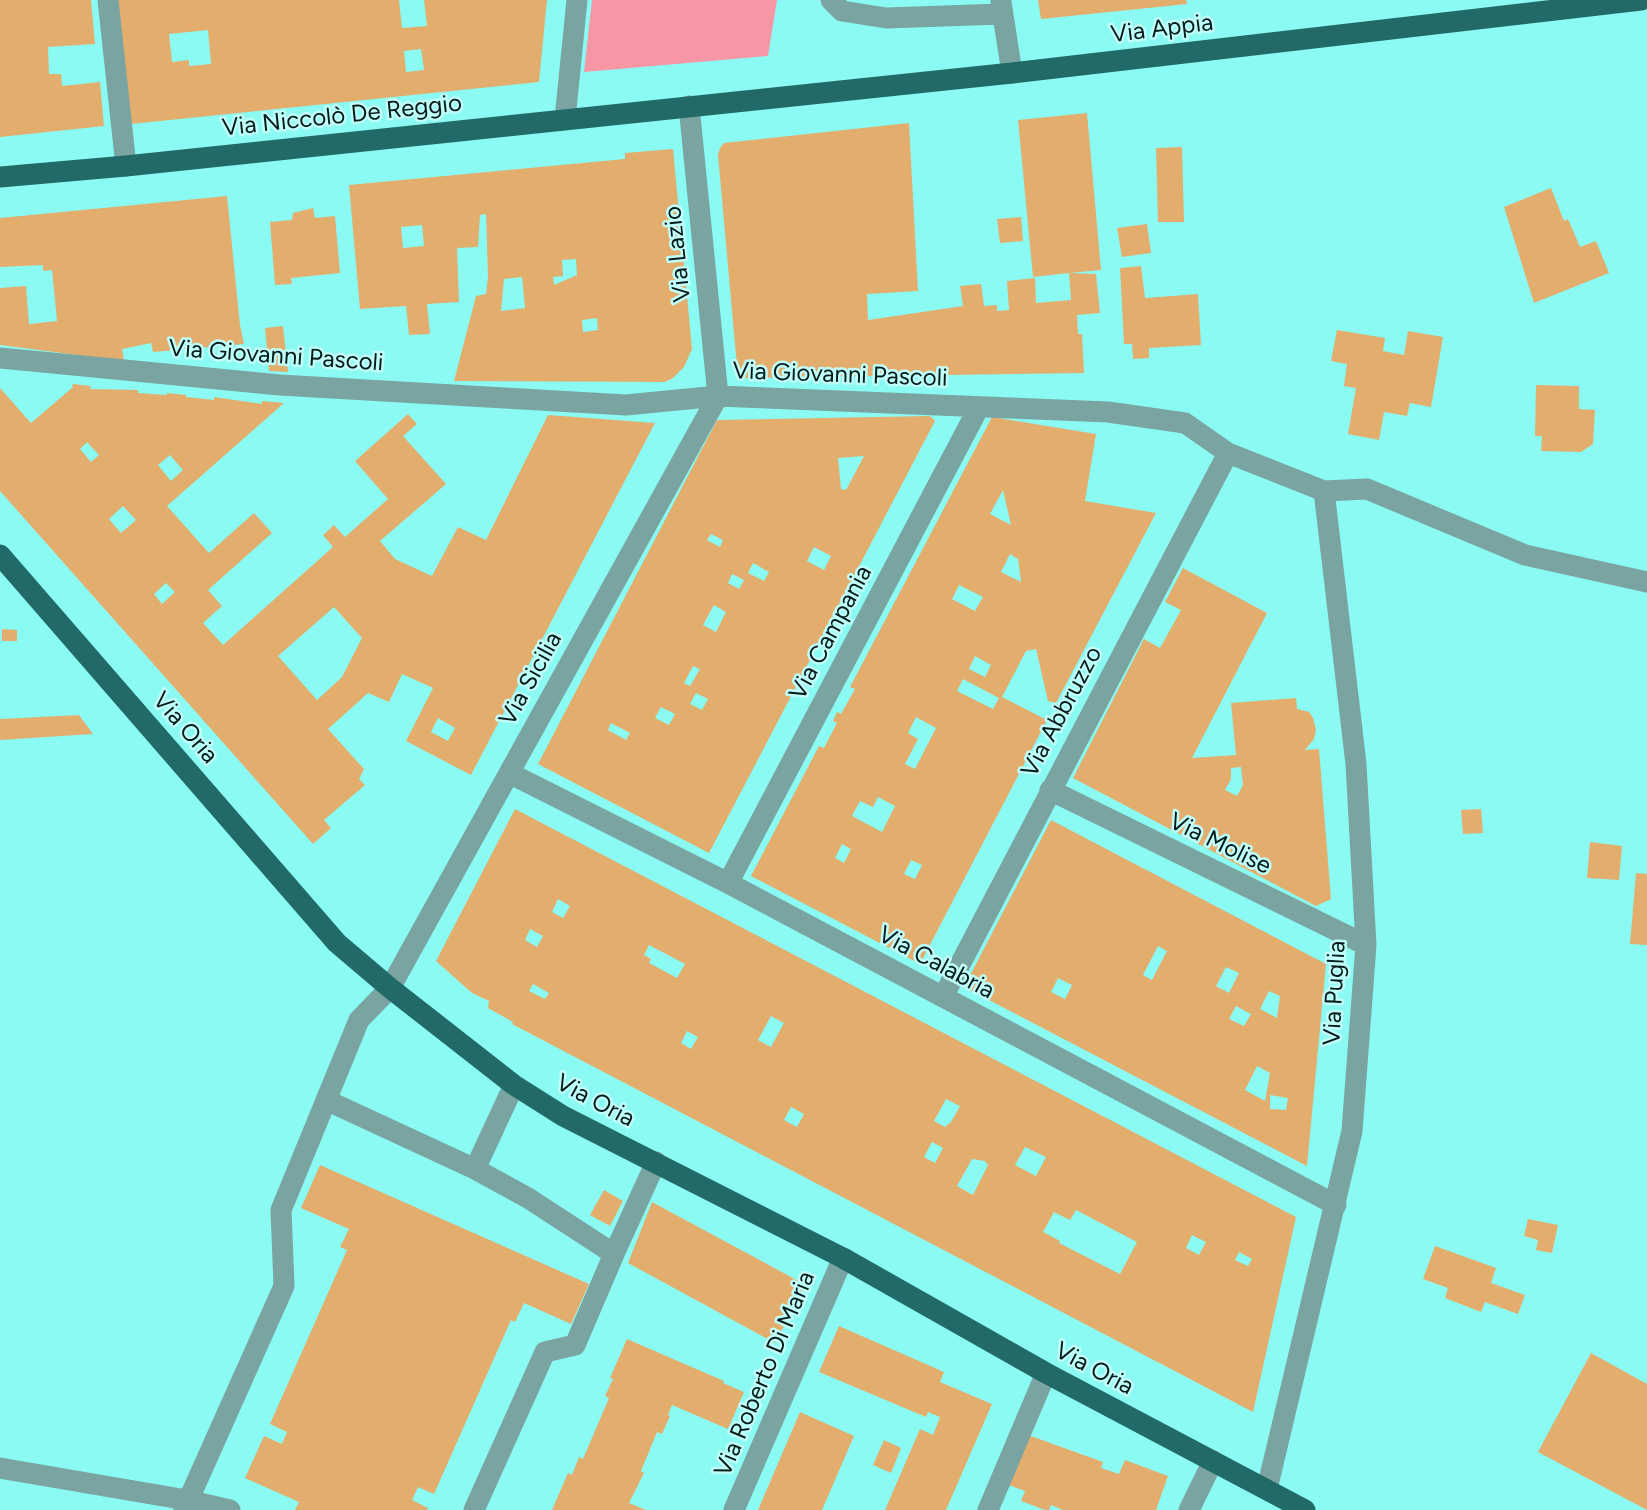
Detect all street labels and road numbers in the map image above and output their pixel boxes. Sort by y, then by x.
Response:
street label: Via Appia [1109,8,1215,50]
street label: Via Niccolò De Reggio [221,89,463,143]
street label: Via Lazio [659,205,697,303]
street label: Via Giovanni Pascoli [168,334,384,378]
street label: Via Giovanni Pascoli [732,357,948,393]
street label: Via Campania [784,561,878,705]
street label: Via Sicilia [494,627,568,731]
street label: Via Abbruzzo [1016,642,1108,782]
street label: Via Oria [146,687,224,769]
street label: Via Molise [1164,807,1276,881]
street label: Via Calabria [873,920,999,1006]
street label: Via Puglia [1318,940,1352,1046]
street label: Via Oria [551,1068,639,1134]
street label: Via Roberto Di Maria [709,1267,821,1481]
street label: Via Oria [1050,1336,1138,1402]

